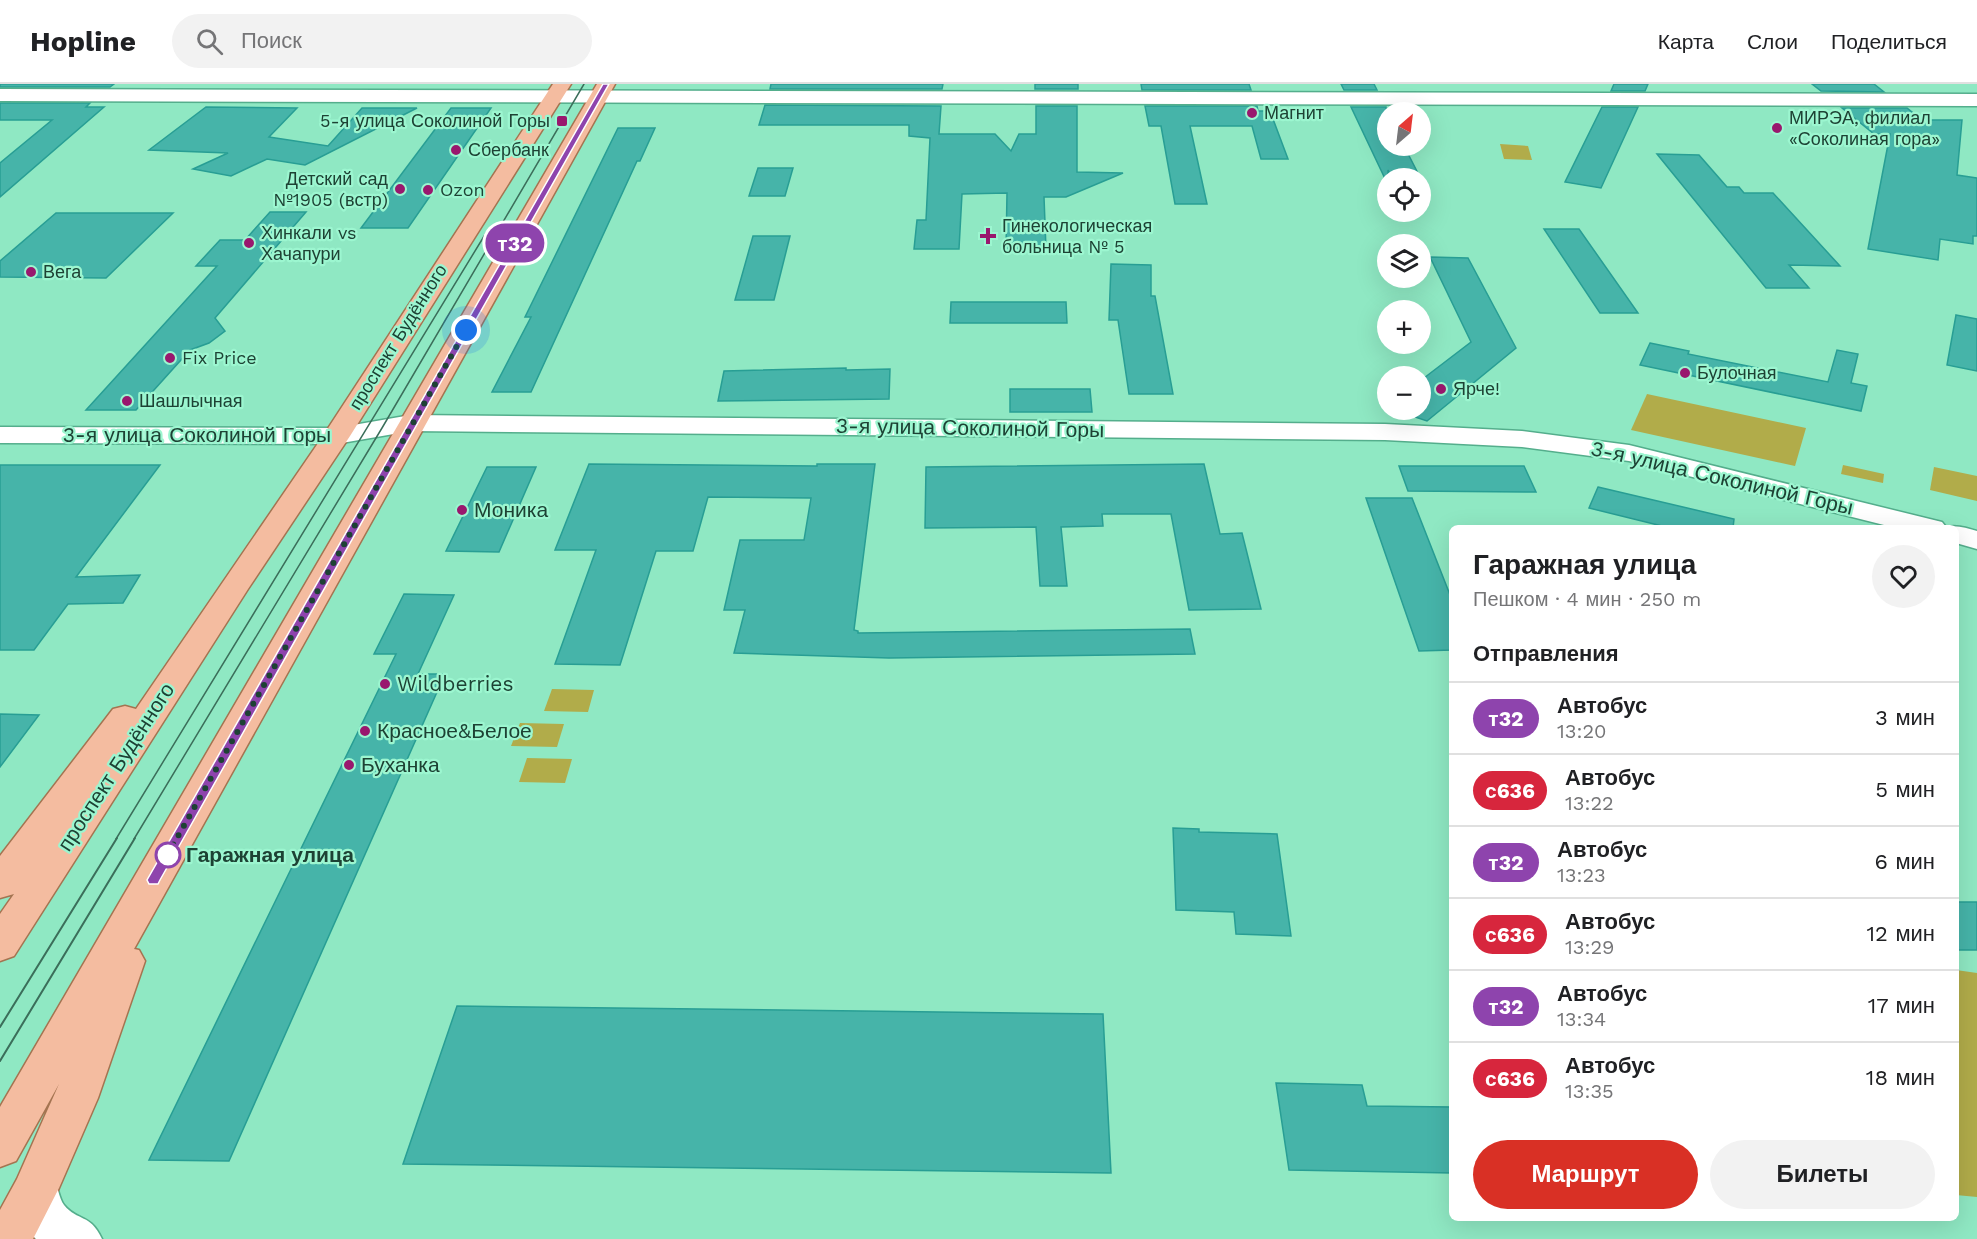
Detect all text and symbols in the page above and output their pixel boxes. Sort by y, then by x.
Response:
search box [172,14,592,68]
text: Hopline [30,25,136,58]
icon: search [193,25,226,58]
text: Поиск [241,28,302,53]
text: Карта [1658,29,1714,54]
text: Слои [1747,29,1798,54]
text: Поделиться [1831,29,1947,54]
place label: Магнит [1264,102,1324,123]
north arrow [1377,102,1431,156]
map controls [1377,102,1431,420]
marker: Магнит [1245,106,1259,120]
place label: МИРЭА, филиал «Соколиная гора» [1789,107,1940,149]
place label: 5-я улица Соколиной Горы [320,110,550,131]
marker: 5-я улица Соколиной Горы [555,114,569,128]
marker: МИРЭА, филиал «Соколиная гора» [1770,121,1784,135]
place label: Сбербанк [468,139,549,160]
marker: Сбербанк [449,143,463,157]
place label: Детский сад №1905 (встр) [273,168,388,210]
button: locate [1377,168,1431,222]
place label: Ozon [440,179,485,200]
marker: Детский сад №1905 (встр) [393,182,407,196]
marker: Ozon [421,183,435,197]
place label: Гинекологическая больница № 5 [1002,215,1152,257]
place label: Хинкали vs Хачапури [261,222,357,264]
line badge: т32 [480,224,550,262]
marker: Гинекологическая больница № 5 [979,227,997,245]
text: т32 [497,231,533,256]
button: layers [1377,234,1431,288]
marker: Хинкали vs Хачапури [242,236,256,250]
street label: проспект Будённого [344,260,451,413]
place label: Вега [43,261,82,282]
marker: Вега [24,265,38,279]
button: + [1377,300,1431,354]
your location [451,315,481,345]
place label: Fix Price [182,347,257,368]
marker: Fix Price [163,351,177,365]
place label: Булочная [1697,362,1776,383]
button: − [1377,366,1431,420]
marker: Булочная [1678,366,1692,380]
place label: Ярче! [1453,378,1500,399]
marker: Ярче! [1434,382,1448,396]
place label: Шашлычная [139,390,242,411]
marker: Шашлычная [120,394,134,408]
street label: 3-я улица Соколиной Горы [836,413,1104,442]
street label: 3-я улица Соколиной Горы [63,422,331,447]
street label: 3-я улица Соколиной Горы [1589,435,1856,520]
place label: Моника [474,497,548,522]
marker: Моника [455,503,469,517]
button: heart [1872,545,1935,608]
text: Гаражная улица [1473,548,1696,581]
text: Пешком · 4 мин · 250 m [1473,587,1701,611]
text: Отправления [1473,641,1619,666]
place label: Wildberries [397,671,514,696]
marker: Wildberries [378,677,392,691]
street label: проспект Будённого [52,678,179,855]
text: Автобус [1557,693,1647,718]
text: 3 мин [1875,705,1935,730]
text: т32 [1488,706,1524,731]
place label: Красное&Белое [377,718,532,743]
text: 13:20 [1557,719,1606,743]
marker: Красное&Белое [358,724,372,738]
place label: Буханка [361,752,440,777]
marker: Буханка [342,758,356,772]
text: Автобус [1565,765,1655,790]
text: 5 мин [1875,777,1935,802]
text: с636 [1485,778,1535,803]
text: 13:22 [1565,791,1614,815]
text: Автобус [1557,837,1647,862]
marker: Гаражная улица [155,842,181,868]
place label: Гаражная улица [186,842,354,867]
text: 6 мин [1875,849,1935,874]
text: т32 [1488,850,1524,875]
text: 13:23 [1557,863,1606,887]
text: Автобус [1565,909,1655,934]
text: 12 мин [1867,921,1935,946]
text: с636 [1485,922,1535,947]
text: 13:29 [1565,935,1614,959]
text: Автобус [1557,981,1647,1006]
text: 17 мин [1868,993,1935,1018]
text: т32 [1488,994,1524,1019]
text: 13:34 [1557,1007,1606,1031]
text: Автобус [1565,1053,1655,1078]
text: 18 мин [1866,1065,1935,1090]
text: с636 [1485,1066,1535,1091]
text: 13:35 [1565,1079,1614,1103]
button: Маршрут [1473,1140,1698,1209]
button: Билеты [1710,1140,1935,1209]

